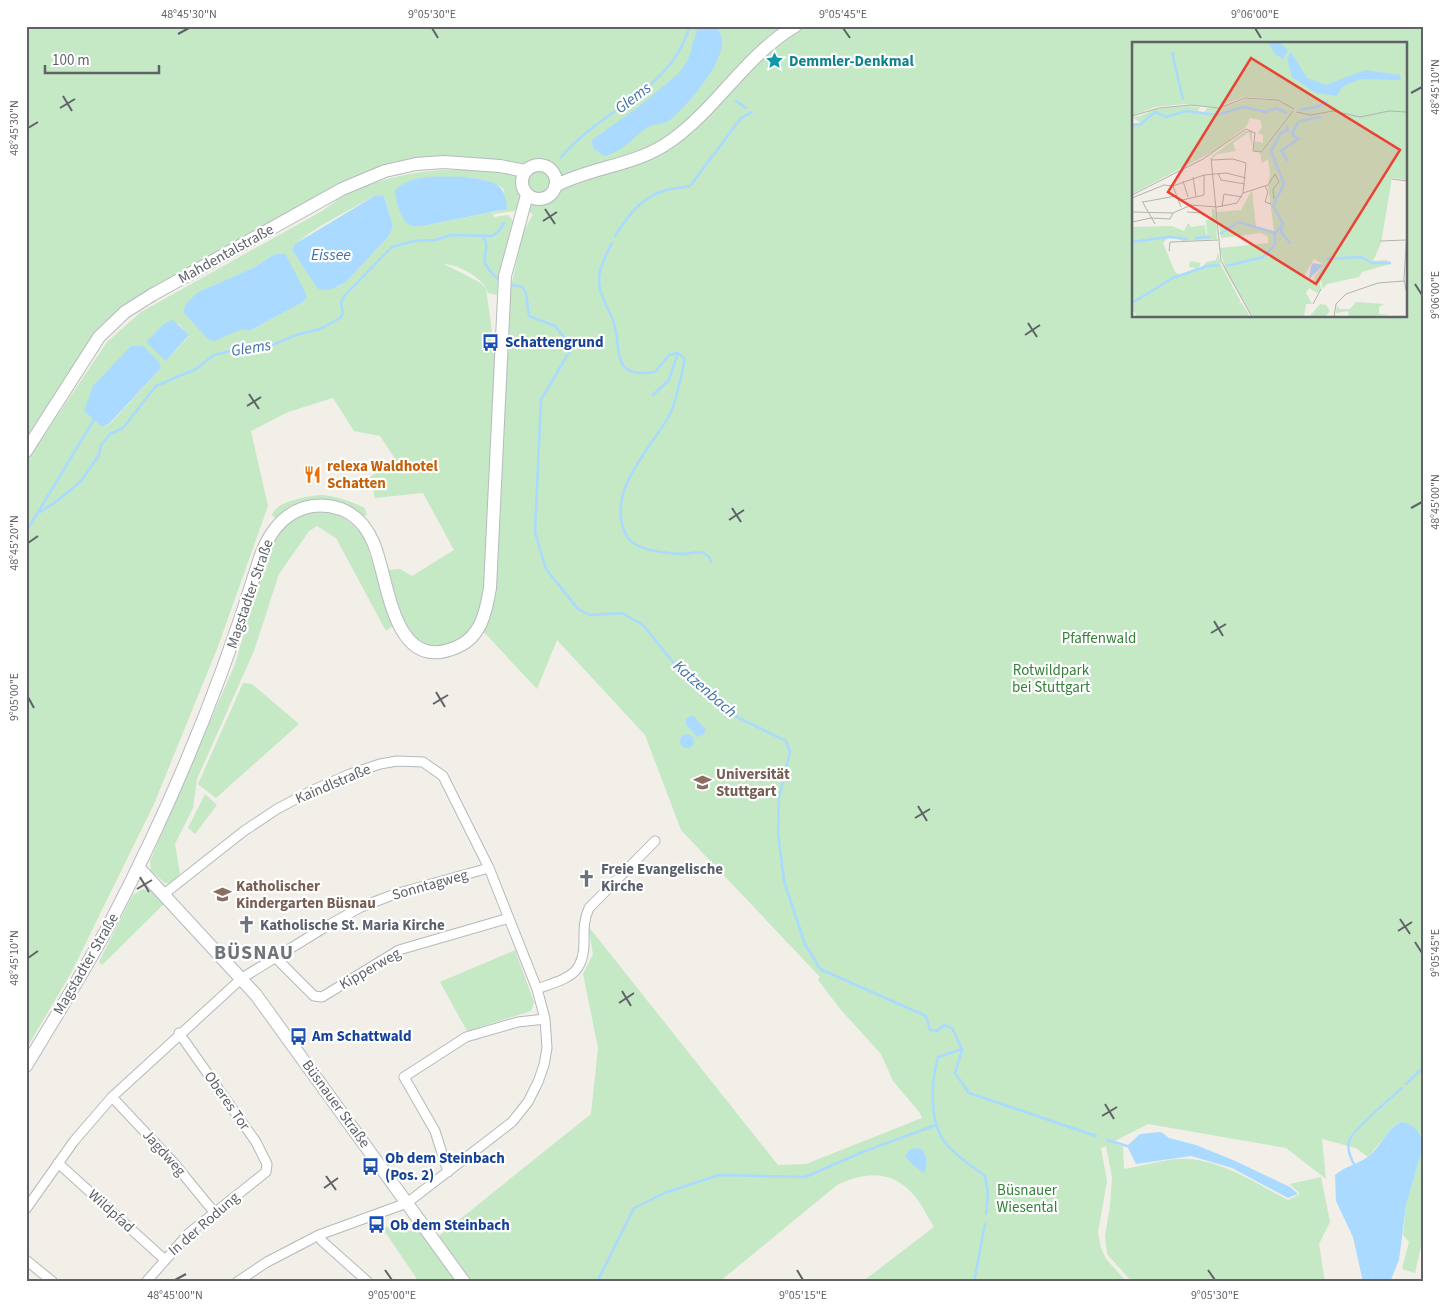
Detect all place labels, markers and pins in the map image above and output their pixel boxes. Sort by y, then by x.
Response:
place icon: Demmler-Denkmal [765,51,785,71]
place label: Demmler-Denkmal [789,51,914,72]
bus stop icon: Schattengrund [481,332,501,352]
place label: Schattengrund [505,332,604,353]
place label: relexa Waldhotel Schatten [327,456,438,494]
restaurant icon: relexa Waldhotel Schatten [303,465,323,485]
place label: Universität Stuttgart [716,764,790,802]
school or university icon: Universität Stuttgart [692,773,712,793]
place label: Freie Evangelische Kirche [601,859,723,897]
church icon: Freie Evangelische Kirche [577,868,597,888]
place label: Katholischer Kindergarten Büsnau [236,876,376,914]
school or university icon: Katholischer Kindergarten Büsnau [212,885,232,905]
church icon: Katholische St. Maria Kirche [236,915,256,935]
place label: Katholische St. Maria Kirche [260,915,445,936]
bus stop icon: Am Schattwald [288,1026,308,1046]
place label: Am Schattwald [311,1026,411,1047]
place label: Ob dem Steinbach (Pos. 2) [385,1148,505,1186]
bus stop icon: Ob dem Steinbach (Pos. 2) [361,1157,381,1177]
bus stop icon: Ob dem Steinbach [366,1215,386,1235]
place label: Ob dem Steinbach [390,1215,510,1236]

